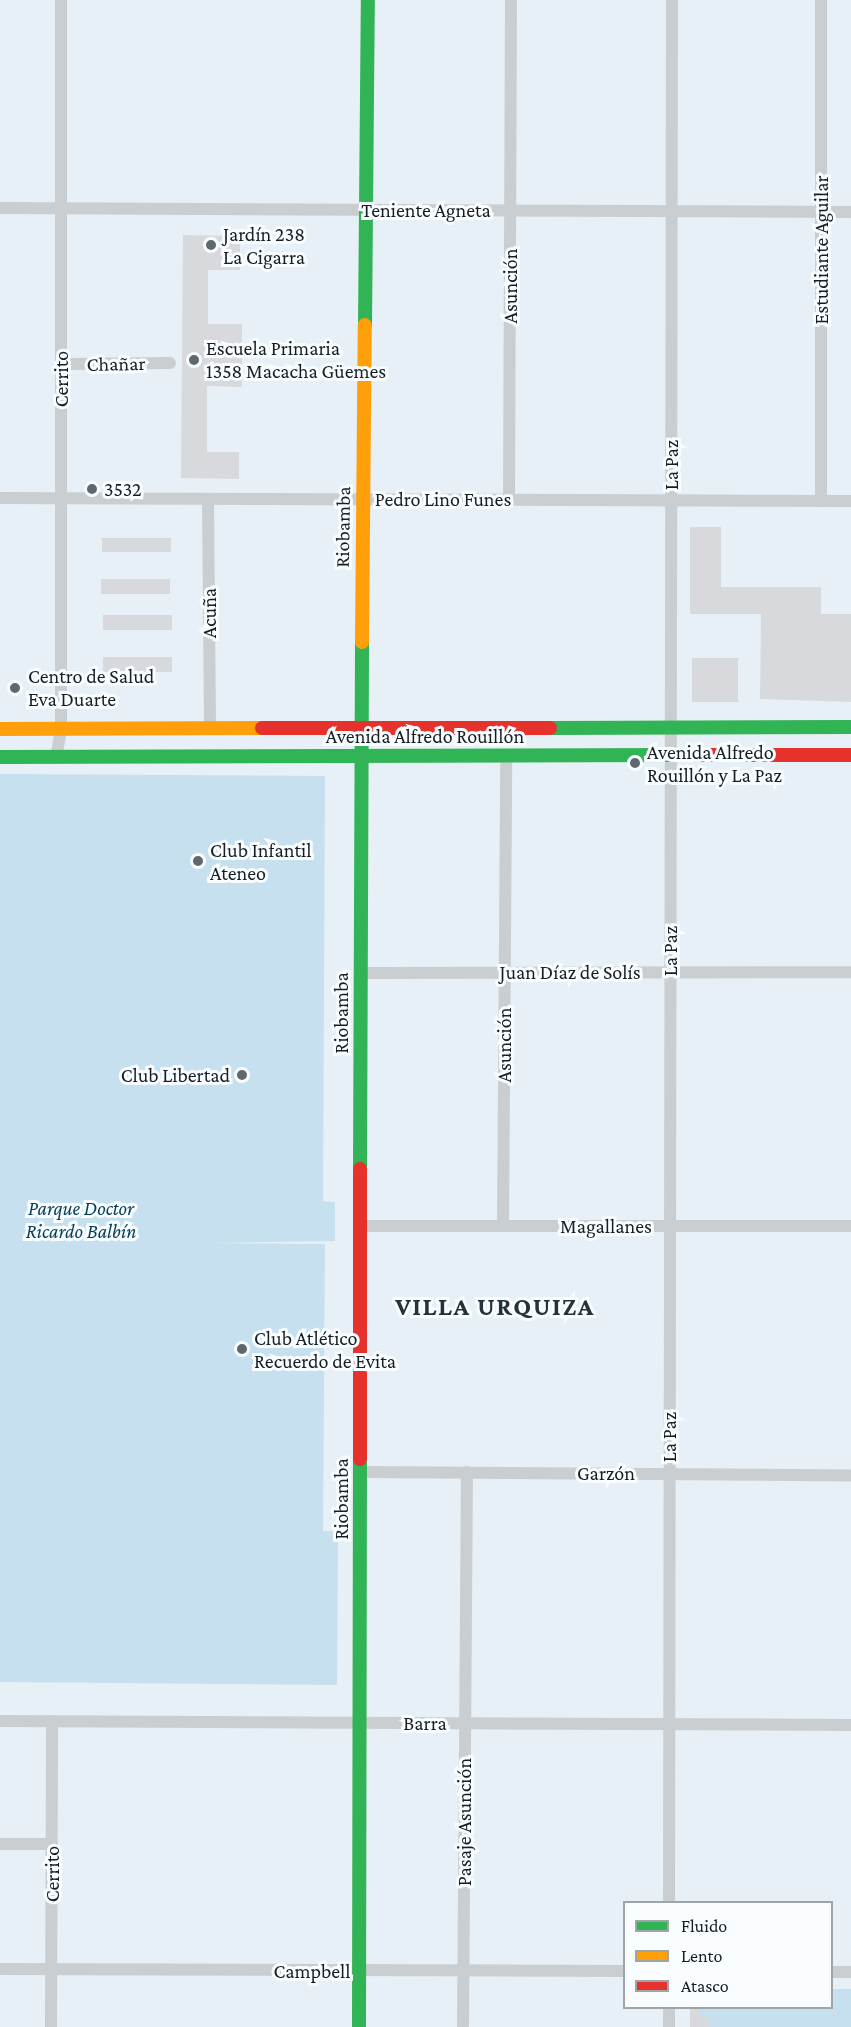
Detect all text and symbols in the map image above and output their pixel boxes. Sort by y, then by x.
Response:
street label: Estudiante Aguilar [809,175,833,325]
street label: Teniente Agneta [361,198,491,222]
place label: Jardín 238 La Cigarra [223,222,305,269]
marker: Jardín 238 La Cigarra [204,238,218,252]
street label: Asunción [498,249,522,323]
place label: Escuela Primaria 1358 Macacha Güemes [206,336,386,383]
street label: Cerrito [49,351,73,407]
street label: Chañar [86,351,146,377]
marker: Escuela Primaria 1358 Macacha Güemes [187,353,201,367]
street label: La Paz [659,440,683,490]
place label: 3532 [104,477,142,501]
marker: 3532 [85,482,99,496]
street label: Riobamba [330,486,356,568]
street label: Pedro Lino Funes [375,487,511,511]
street label: Acuña [197,588,221,638]
place label: Centro de Salud Eva Duarte [28,664,154,711]
marker: Centro de Salud Eva Duarte [6,679,24,697]
street label: Avenida Alfredo Rouillón [326,724,524,748]
place label: Avenida Alfredo Rouillón y La Paz [647,740,782,787]
marker: Avenida Alfredo Rouillón y La Paz [628,756,642,770]
place label: Club Infantil Ateneo [210,838,312,885]
marker: Club Infantil Ateneo [191,854,205,868]
street label: La Paz [658,926,682,976]
street label: Juan Díaz de Solís [499,960,641,984]
street label: Riobamba [329,972,353,1054]
street label: Asunción [492,1008,516,1082]
place label: Club Libertad [121,1063,230,1087]
marker: Club Libertad [235,1068,249,1082]
park label: Parque Doctor Ricardo Balbín [26,1197,136,1244]
street label: Magallanes [560,1214,652,1238]
district label: VILLA URQUIZA [395,1291,595,1323]
place label: Club Atlético Recuerdo de Evita [254,1326,396,1373]
marker: Club Atlético Recuerdo de Evita [235,1342,249,1356]
street label: La Paz [657,1412,681,1462]
street label: Riobamba [329,1458,353,1540]
street label: Garzón [577,1461,635,1485]
street label: Barra [403,1711,447,1735]
street label: Pasaje Asunción [452,1758,476,1886]
street label: Cerrito [40,1846,64,1902]
legend [623,1901,833,2009]
text: Fluido [681,1916,727,1936]
text: Lento [681,1946,722,1966]
street label: Campbell [273,1959,351,1983]
text: Atasco [681,1976,729,1996]

